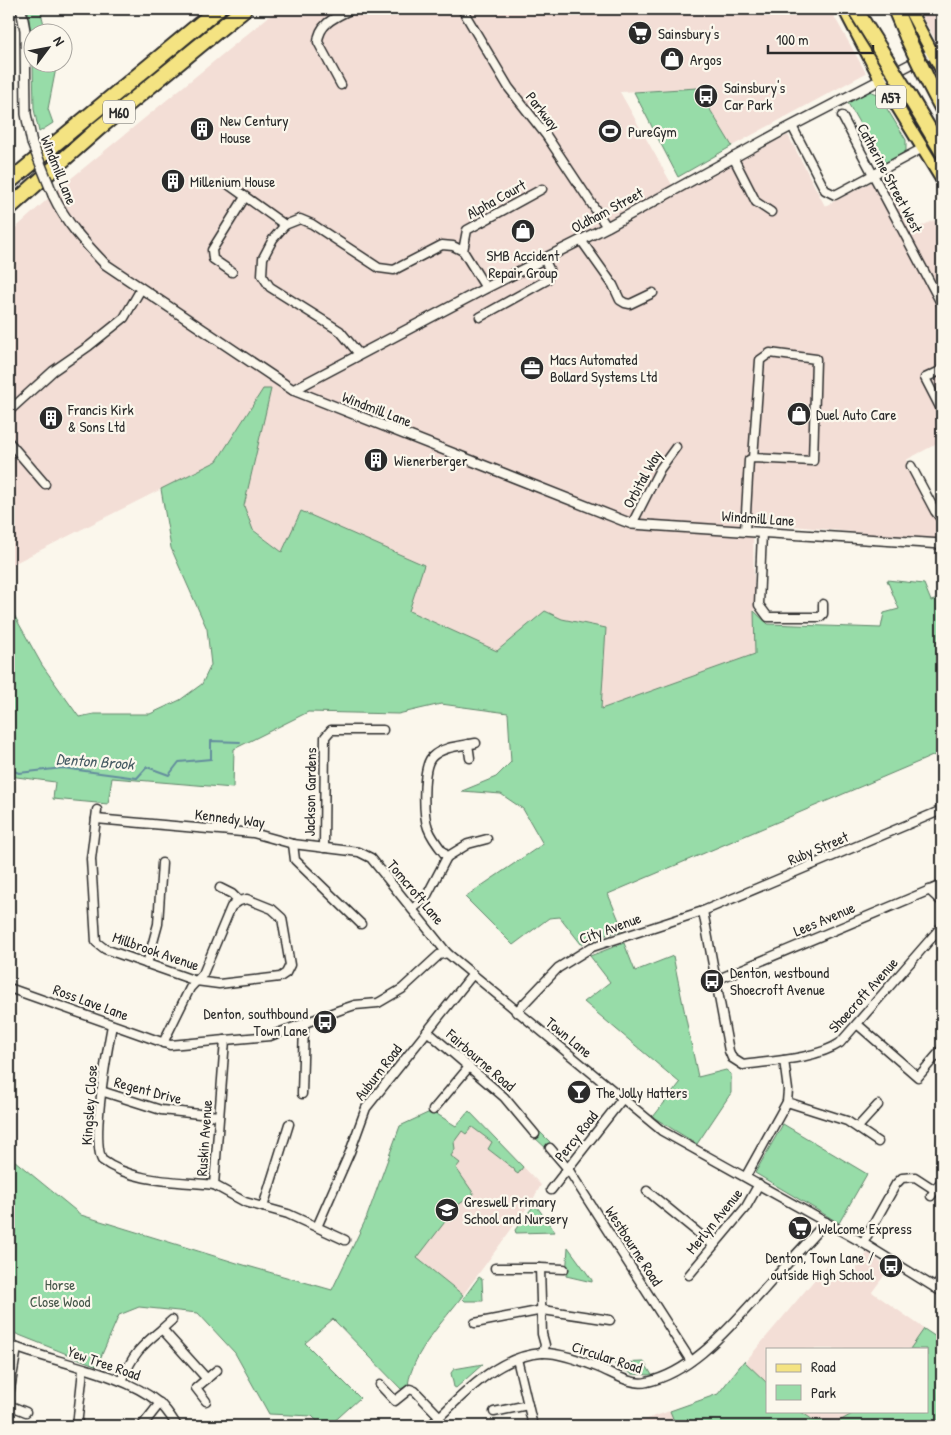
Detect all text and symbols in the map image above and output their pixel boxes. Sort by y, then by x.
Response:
supermarket icon: Sainsbury's [627,20,653,46]
north arrow [22,22,72,72]
scale bar [768,22,874,54]
place label: Sainsbury's [658,23,719,44]
text: 100 m [776,29,809,50]
text: N [49,33,70,50]
shop icon: Argos [659,46,685,72]
place label: Argos [690,49,722,70]
place label: Sainsbury's Car Park [724,77,785,115]
bus stop icon: Sainsbury's Car Park [693,83,719,109]
road number: A57 [876,85,906,108]
street label: Parkway [521,87,565,135]
road number: M60 [103,100,135,124]
place label: New Century House [220,110,289,148]
building icon: New Century House [189,116,215,142]
sports icon: PureGym [597,118,623,144]
street label: Catherine Street West [852,119,928,237]
place label: PureGym [628,121,677,142]
street label: Windmill Lane [36,132,82,208]
building icon: Millenium House [160,168,186,194]
place label: Millenium House [190,171,275,192]
street label: Alpha Court [463,174,530,224]
street label: Oldham Street [567,182,648,238]
shop icon: SMB Accident Repair Group [510,218,536,244]
place label: SMB Accident Repair Group [487,245,560,283]
place label: Macs Automated Bollard Systems Ltd [550,349,657,387]
office icon: Macs Automated Bollard Systems Ltd [519,355,545,381]
street label: Windmill Lane [339,386,415,432]
place label: Francis Kirk & Sons Ltd [67,399,134,437]
shop icon: Duel Auto Care [786,401,812,427]
place label: Duel Auto Care [816,404,896,425]
building icon: Francis Kirk & Sons Ltd [38,405,64,431]
street label: Orbital Way [617,446,667,512]
building icon: Wienerberger [363,447,389,473]
place label: Wienerberger [394,450,468,471]
street label: Windmill Lane [721,505,795,531]
water label: Denton Brook [55,747,136,775]
street label: Jackson Gardens [299,747,321,837]
street label: Kennedy Way [194,803,266,833]
street label: Ruby Street [785,826,852,870]
street label: Tomcroft Lane [383,855,449,929]
street label: Lees Avenue [790,897,858,941]
street label: City Avenue [576,907,644,949]
street label: Millbrook Avenue [110,926,202,976]
street label: Shoecroft Avenue [823,953,903,1037]
place label: Denton, westbound Shoecroft Avenue [730,962,829,1000]
bus stop icon: Denton, westbound Shoecroft Avenue [699,968,725,994]
street label: Ross Lave Lane [50,979,132,1025]
place label: Denton, southbound Town Lane [204,1003,308,1041]
bus stop icon: Denton, southbound Town Lane [312,1009,338,1035]
street label: Town Lane [541,1012,597,1062]
street label: Fairbourne Road [441,1023,520,1096]
street label: Auburn Road [349,1039,407,1105]
street label: Kingsley Close [76,1064,102,1146]
street label: Regent Drive [112,1071,184,1109]
bar icon: The Jolly Hatters [566,1079,592,1105]
place label: The Jolly Hatters [596,1082,688,1103]
street label: Ruskin Avenue [191,1099,217,1177]
street label: Percy Road [550,1106,603,1166]
street label: Merlyn Avenue [681,1184,747,1258]
place label: Greswell Primary School and Nursery [464,1191,568,1229]
school or university icon: Greswell Primary School and Nursery [434,1197,460,1223]
street label: Westbourne Road [600,1202,668,1290]
supermarket icon: Welcome Express [787,1215,813,1241]
place label: Welcome Express [818,1218,912,1239]
place label: Denton, Town Lane / outside High School [765,1247,874,1285]
bus stop icon: Denton, Town Lane / outside High School [878,1253,904,1279]
park label: Horse Close Wood [30,1274,90,1312]
street label: Circular Road [569,1336,645,1378]
street label: Yew Tree Road [65,1341,143,1385]
legend [766,1348,928,1412]
text: Road [811,1356,836,1377]
text: Park [811,1382,836,1403]

